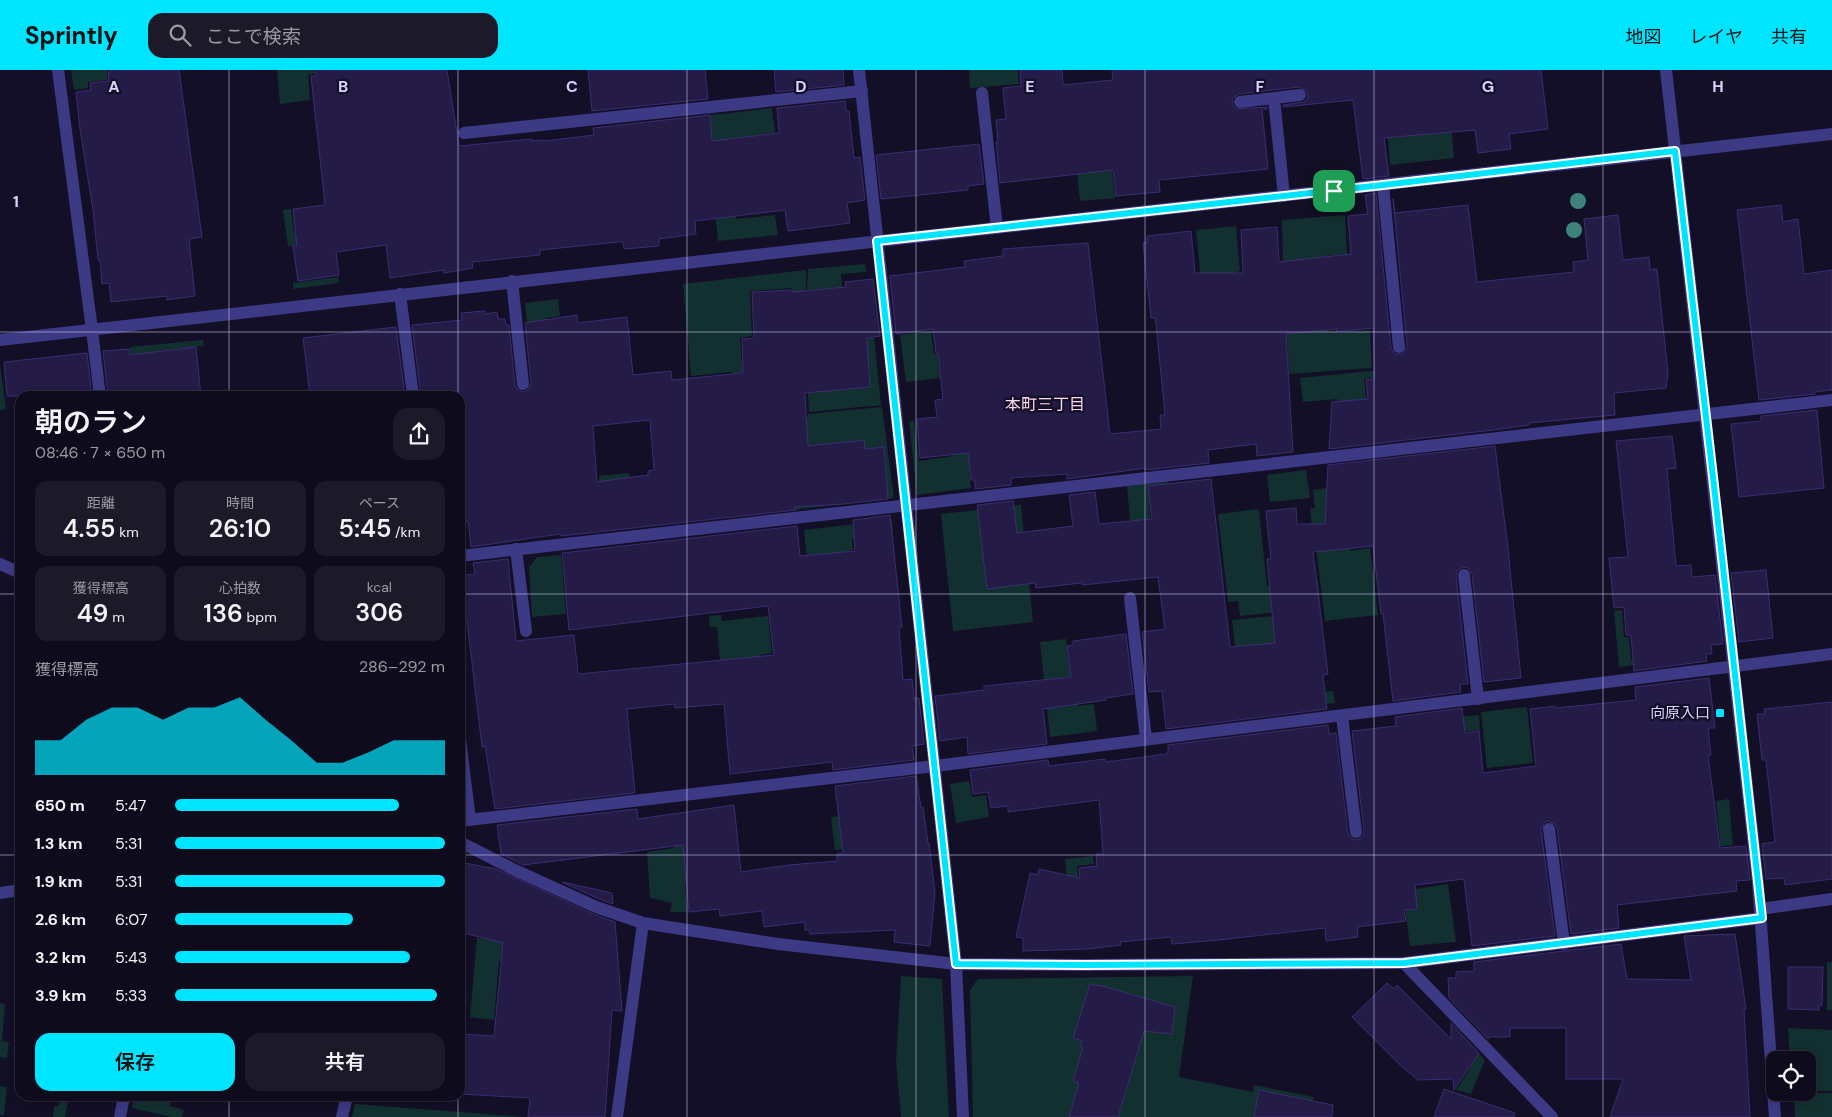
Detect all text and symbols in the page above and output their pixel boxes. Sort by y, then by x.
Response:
search box [148,13,498,58]
text: Sprintly [25,20,118,51]
icon: search [166,21,194,49]
text: ここで検索 [206,24,301,49]
text: 地図 [1626,25,1662,49]
text: レイヤ [1690,25,1743,49]
text: 共有 [1771,25,1807,49]
text: A [108,76,120,97]
text: B [338,76,348,97]
text: C [566,76,578,97]
text: D [795,76,807,97]
text: E [1025,76,1035,97]
text: F [1256,76,1265,97]
text: G [1482,76,1494,97]
text: H [1712,76,1724,97]
pin [1313,170,1355,212]
icon: arrive [1320,177,1348,205]
text: 1 [13,191,19,212]
district label: 本町三丁目 [1005,394,1085,415]
text: 朝のラン [35,404,147,441]
button: share [393,408,445,460]
text: 08:46 · 7 × 650 m [35,442,165,463]
text: 距離 [87,494,115,512]
text: 時間 [226,494,254,512]
text: ペース [359,494,400,512]
text: 4.55 [63,512,115,545]
text: 26:10 [209,512,271,545]
text: 5:45 [339,512,391,545]
text: km [115,523,139,541]
text: /km [391,523,420,541]
text: kcal [367,578,392,596]
text: 獲得標高 [73,579,129,597]
text: 心拍数 [219,579,261,597]
text: 306 [355,596,403,629]
text: 49 [77,597,108,630]
text: 136 [203,597,243,630]
text: m [108,608,125,626]
text: bpm [243,608,277,626]
text: 286–292 m [359,656,445,677]
text: 獲得標高 [35,659,99,680]
place label: 向原入口 [1650,703,1710,723]
marker: 向原入口 [1714,707,1726,719]
text: 650 m [35,795,85,816]
text: 5:47 [115,795,146,816]
text: 1.3 km [35,833,83,854]
text: 5:31 [115,833,142,854]
text: 1.9 km [35,871,83,892]
text: 5:31 [115,871,142,892]
text: 2.6 km [35,909,86,930]
text: 6:07 [115,909,148,930]
text: 3.2 km [35,947,86,968]
text: 5:43 [115,947,147,968]
text: 3.9 km [35,985,86,1006]
text: 5:33 [115,985,147,1006]
button: 保存 [35,1033,235,1091]
button: 共有 [245,1033,445,1091]
map controls [1766,1051,1816,1101]
button: locate [1766,1051,1816,1101]

